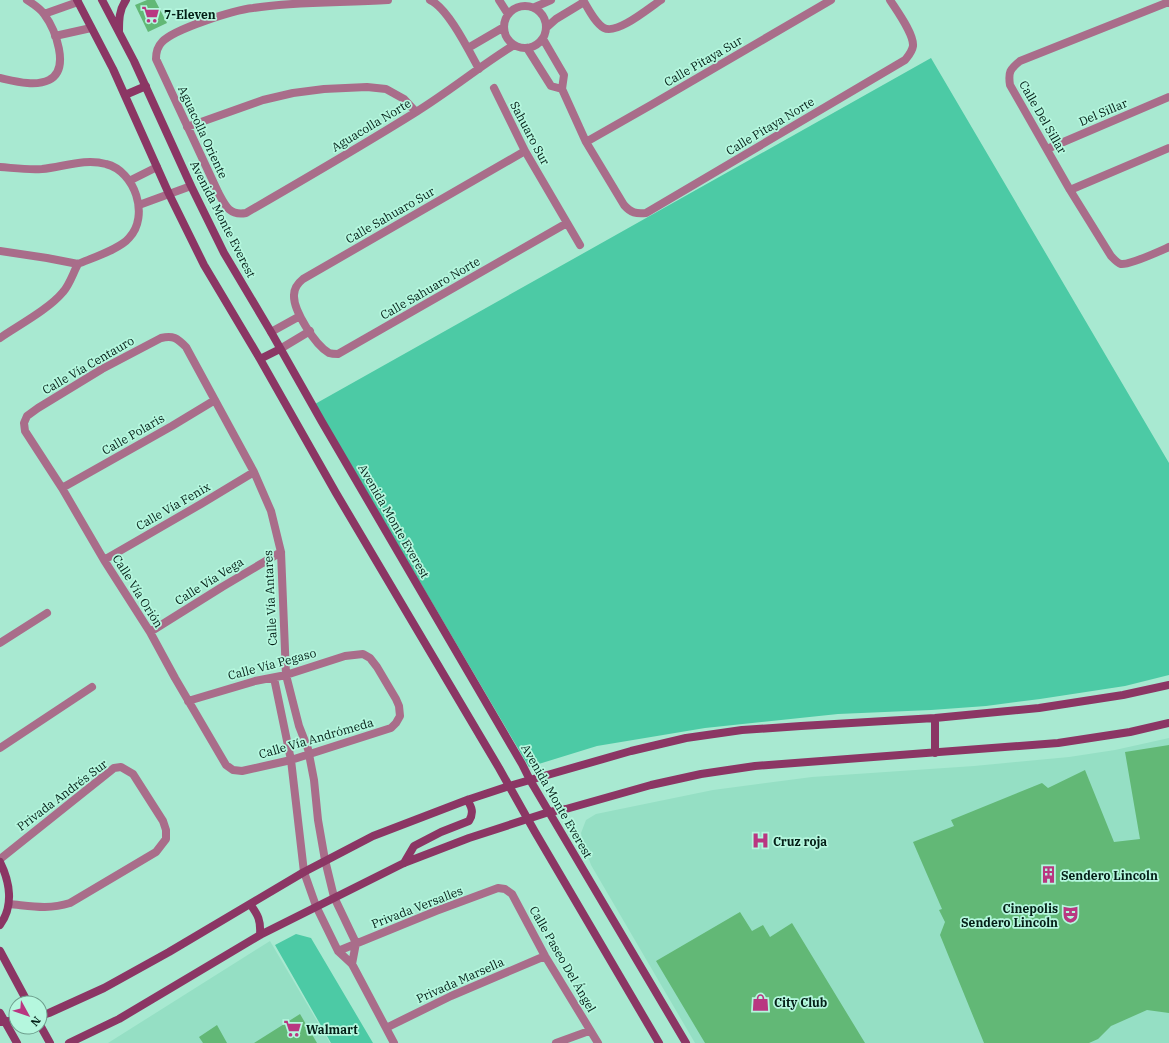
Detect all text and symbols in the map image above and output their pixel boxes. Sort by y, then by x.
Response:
supermarket icon: 7-Eleven [141,4,161,24]
place label: 7-Eleven [164,7,216,22]
street label: Calle Pitaya Sur [661,32,745,89]
street label: Calle Del Sillar [1016,78,1070,157]
street label: Aguacolla Oriente [175,83,231,181]
street label: Calle Pitaya Norte [723,94,817,158]
street label: Aguacolla Norte [328,95,414,155]
street label: Del Sillar [1077,95,1130,129]
street label: Sahuaro Sur [507,99,553,168]
street label: Avenida Monte Everest [187,158,259,280]
street label: Calle Sahuaro Sur [343,183,438,247]
street label: Calle Sahuaro Norte [377,253,483,323]
street label: Calle Vía Centauro [39,333,137,397]
street label: Calle Polaris [99,410,167,458]
street label: Avenida Monte Everest [355,461,433,581]
street label: Calle Vía Fenix [133,479,213,533]
street label: Calle Vía Antares [260,550,280,646]
street label: Calle Vía Orión [109,552,167,631]
street label: Calle Vía Vega [172,554,247,608]
street label: Calle Vía Pegaso [226,645,318,683]
street label: Calle Vía Andrómeda [257,714,375,762]
street label: Avenida Monte Everest [518,741,596,861]
street label: Privada Andrés Sur [14,756,111,834]
hospital icon: Cruz roja [750,831,770,851]
place label: Cruz roja [773,834,827,849]
building icon: Sendero Lincoln [1038,865,1058,885]
place label: Sendero Lincoln [1061,868,1158,883]
street label: Privada Versalles [369,883,465,931]
place label: Cinepolis Sendero Lincoln [961,901,1058,930]
street label: Calle Paseo Del Ángel [526,903,600,1015]
theatre icon: Cinepolis Sendero Lincoln [1061,905,1081,925]
street label: Privada Marsella [414,954,507,1006]
shop icon: City Club [751,992,771,1012]
north arrow [8,995,48,1035]
place label: City Club [774,995,828,1010]
text: N [27,1014,44,1029]
supermarket icon: Walmart [283,1019,303,1039]
place label: Walmart [306,1022,358,1037]

